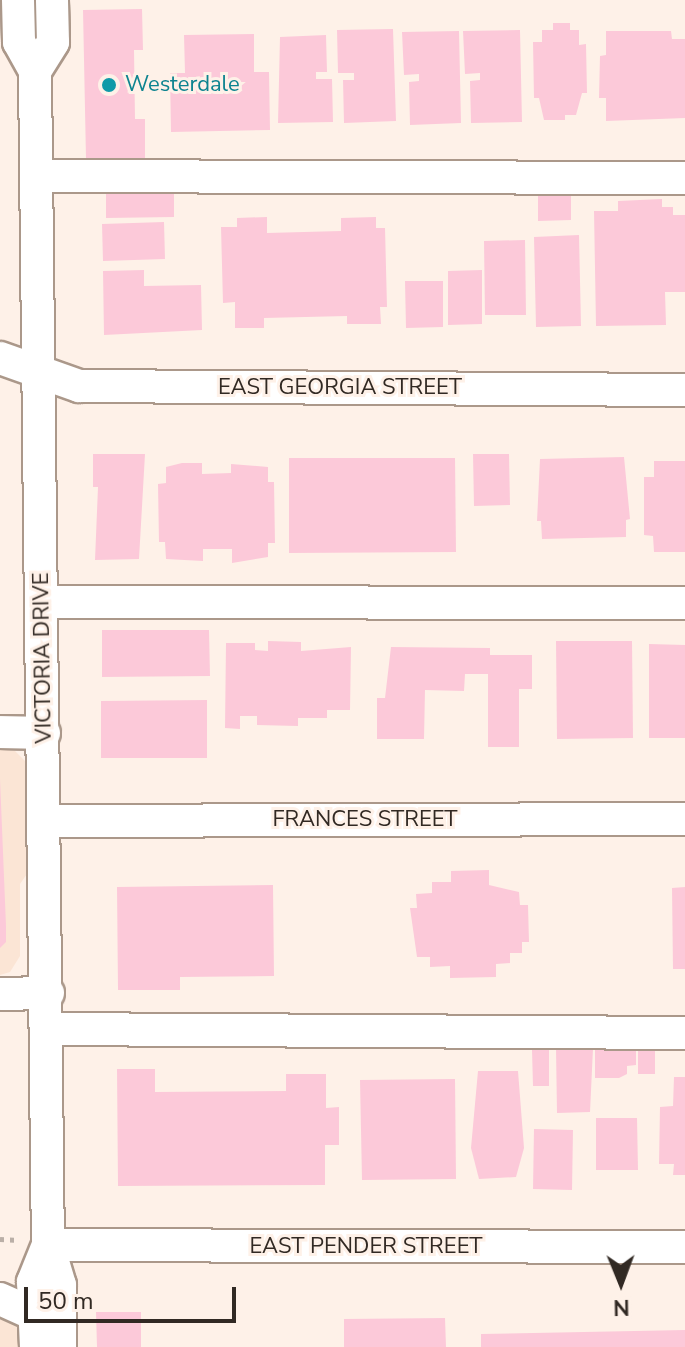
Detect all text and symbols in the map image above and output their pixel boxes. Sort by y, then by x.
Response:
place label: Westerdale [125,72,240,98]
marker: Westerdale [100,76,118,94]
street label: EAST GEORGIA STREET [218,375,462,401]
street label: VICTORIA DRIVE [28,572,58,744]
street label: FRANCES STREET [272,807,458,833]
street label: EAST PENDER STREET [250,1234,482,1260]
north arrow [581,1243,661,1323]
scale bar [28,1271,240,1321]
text: 50 m [38,1285,94,1317]
text: N [613,1292,630,1322]

